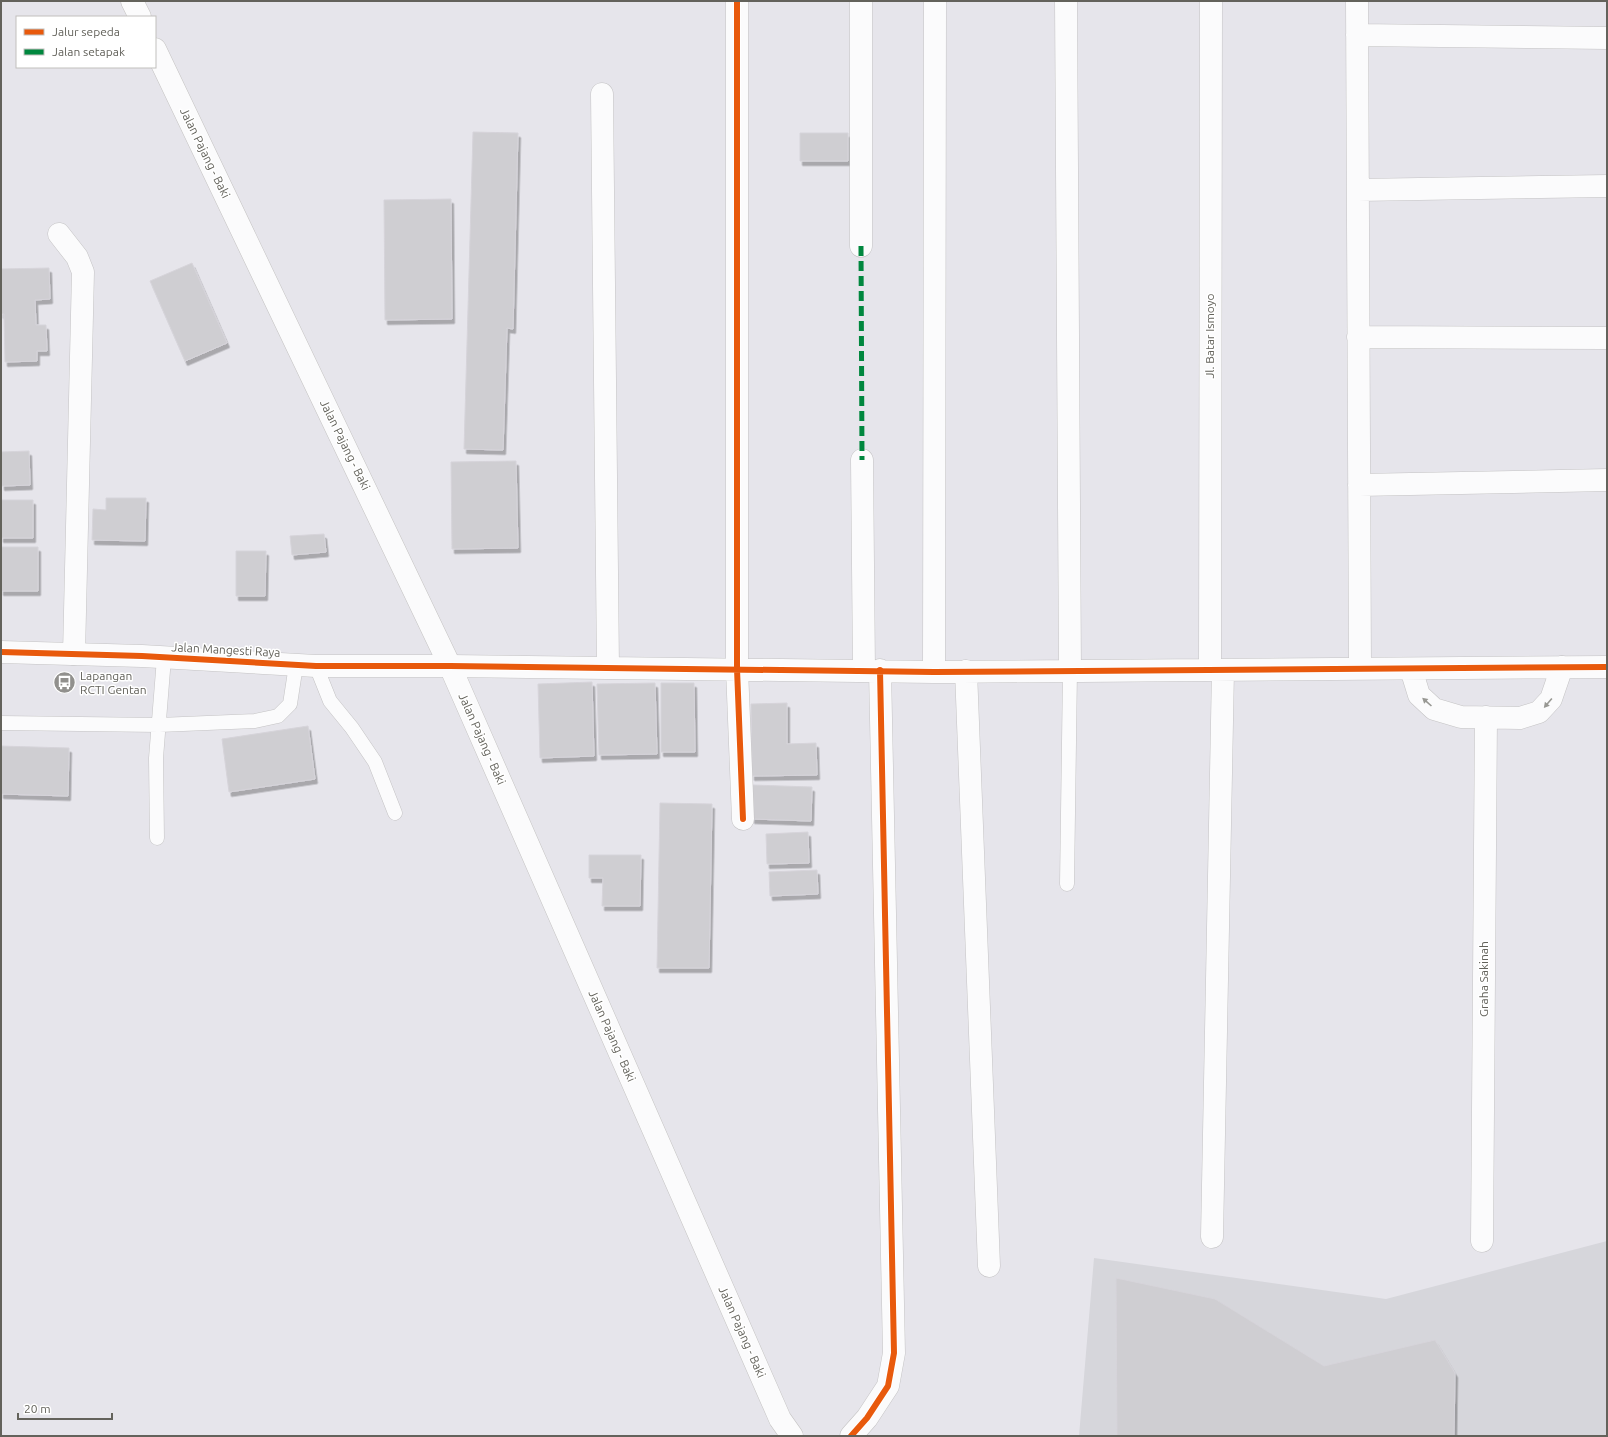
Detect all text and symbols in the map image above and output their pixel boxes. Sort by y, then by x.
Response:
legend [16,16,156,68]
text: Jalur sepeda [52,25,120,38]
text: Jalan setapak [52,45,125,58]
street label: Jalan Pajang - Baki [178,106,233,200]
street label: Jl. Batar Ismoyo [1203,293,1216,379]
street label: Jalan Pajang - Baki [318,398,373,492]
street label: Jalan Mangesti Raya [171,640,281,659]
place label: Lapangan RCTI Gentan [80,669,147,696]
bus stop icon: Lapangan RCTI Gentan [51,670,77,696]
street label: Jalan Pajang - Baki [456,691,509,787]
one-way arrow [1422,697,1432,707]
one-way arrow [1543,697,1552,708]
street label: Graha Sakinah [1477,941,1490,1017]
street label: Jalan Pajang - Baki [586,988,639,1084]
street label: Jalan Pajang - Baki [716,1284,769,1380]
scale bar [18,1395,112,1421]
text: 20 m [24,1402,51,1415]

